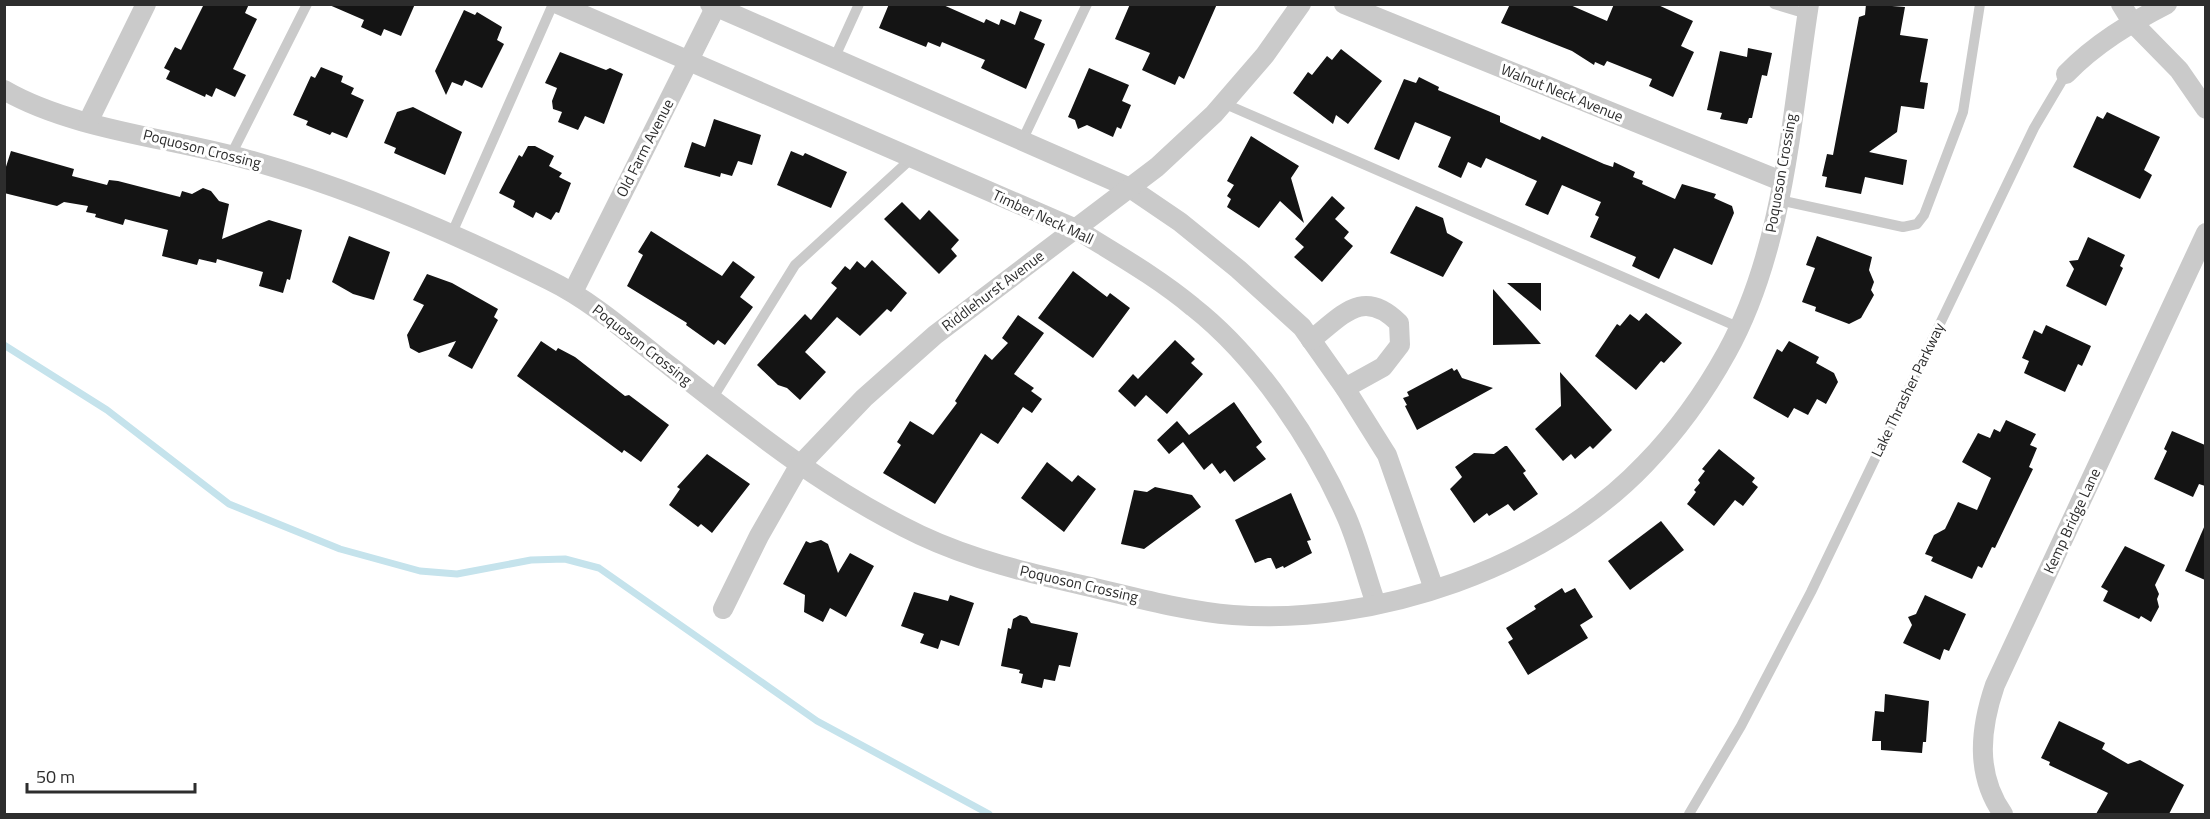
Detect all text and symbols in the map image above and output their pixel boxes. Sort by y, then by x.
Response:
street label: Walnut Neck Avenue [1498,57,1627,128]
street label: Old Farm Avenue [610,95,679,201]
street label: Poquoson Crossing [1759,111,1802,234]
street label: Poquoson Crossing [141,123,264,174]
street label: Timber Neck Mall [989,183,1098,250]
street label: Riddlehurst Avenue [937,244,1049,337]
street label: Poquoson Crossing [588,298,697,391]
street label: Lake Thrasher Parkway [1865,319,1950,461]
street label: Kemp Bridge Lane [2037,464,2106,577]
street label: Poquoson Crossing [1018,559,1141,608]
scale bar [27,756,195,794]
text: 50 m [36,763,75,790]

